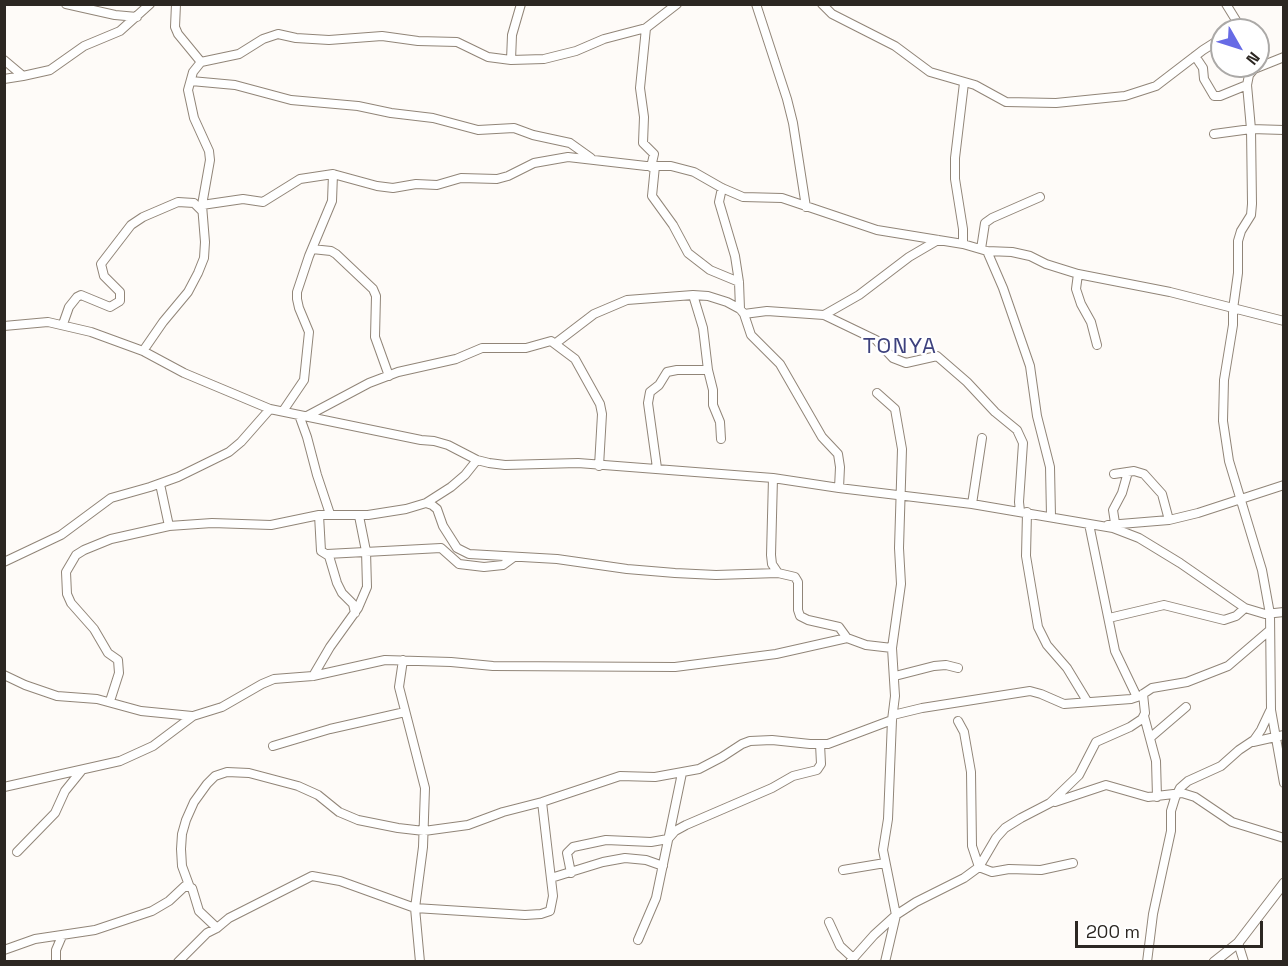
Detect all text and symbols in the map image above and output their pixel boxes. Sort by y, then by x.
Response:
north arrow [1210,18,1270,78]
text: N [1241,48,1264,69]
district label: TONYA [863,334,937,360]
scale bar [1078,909,1266,947]
text: 200 m [1086,920,1140,943]

